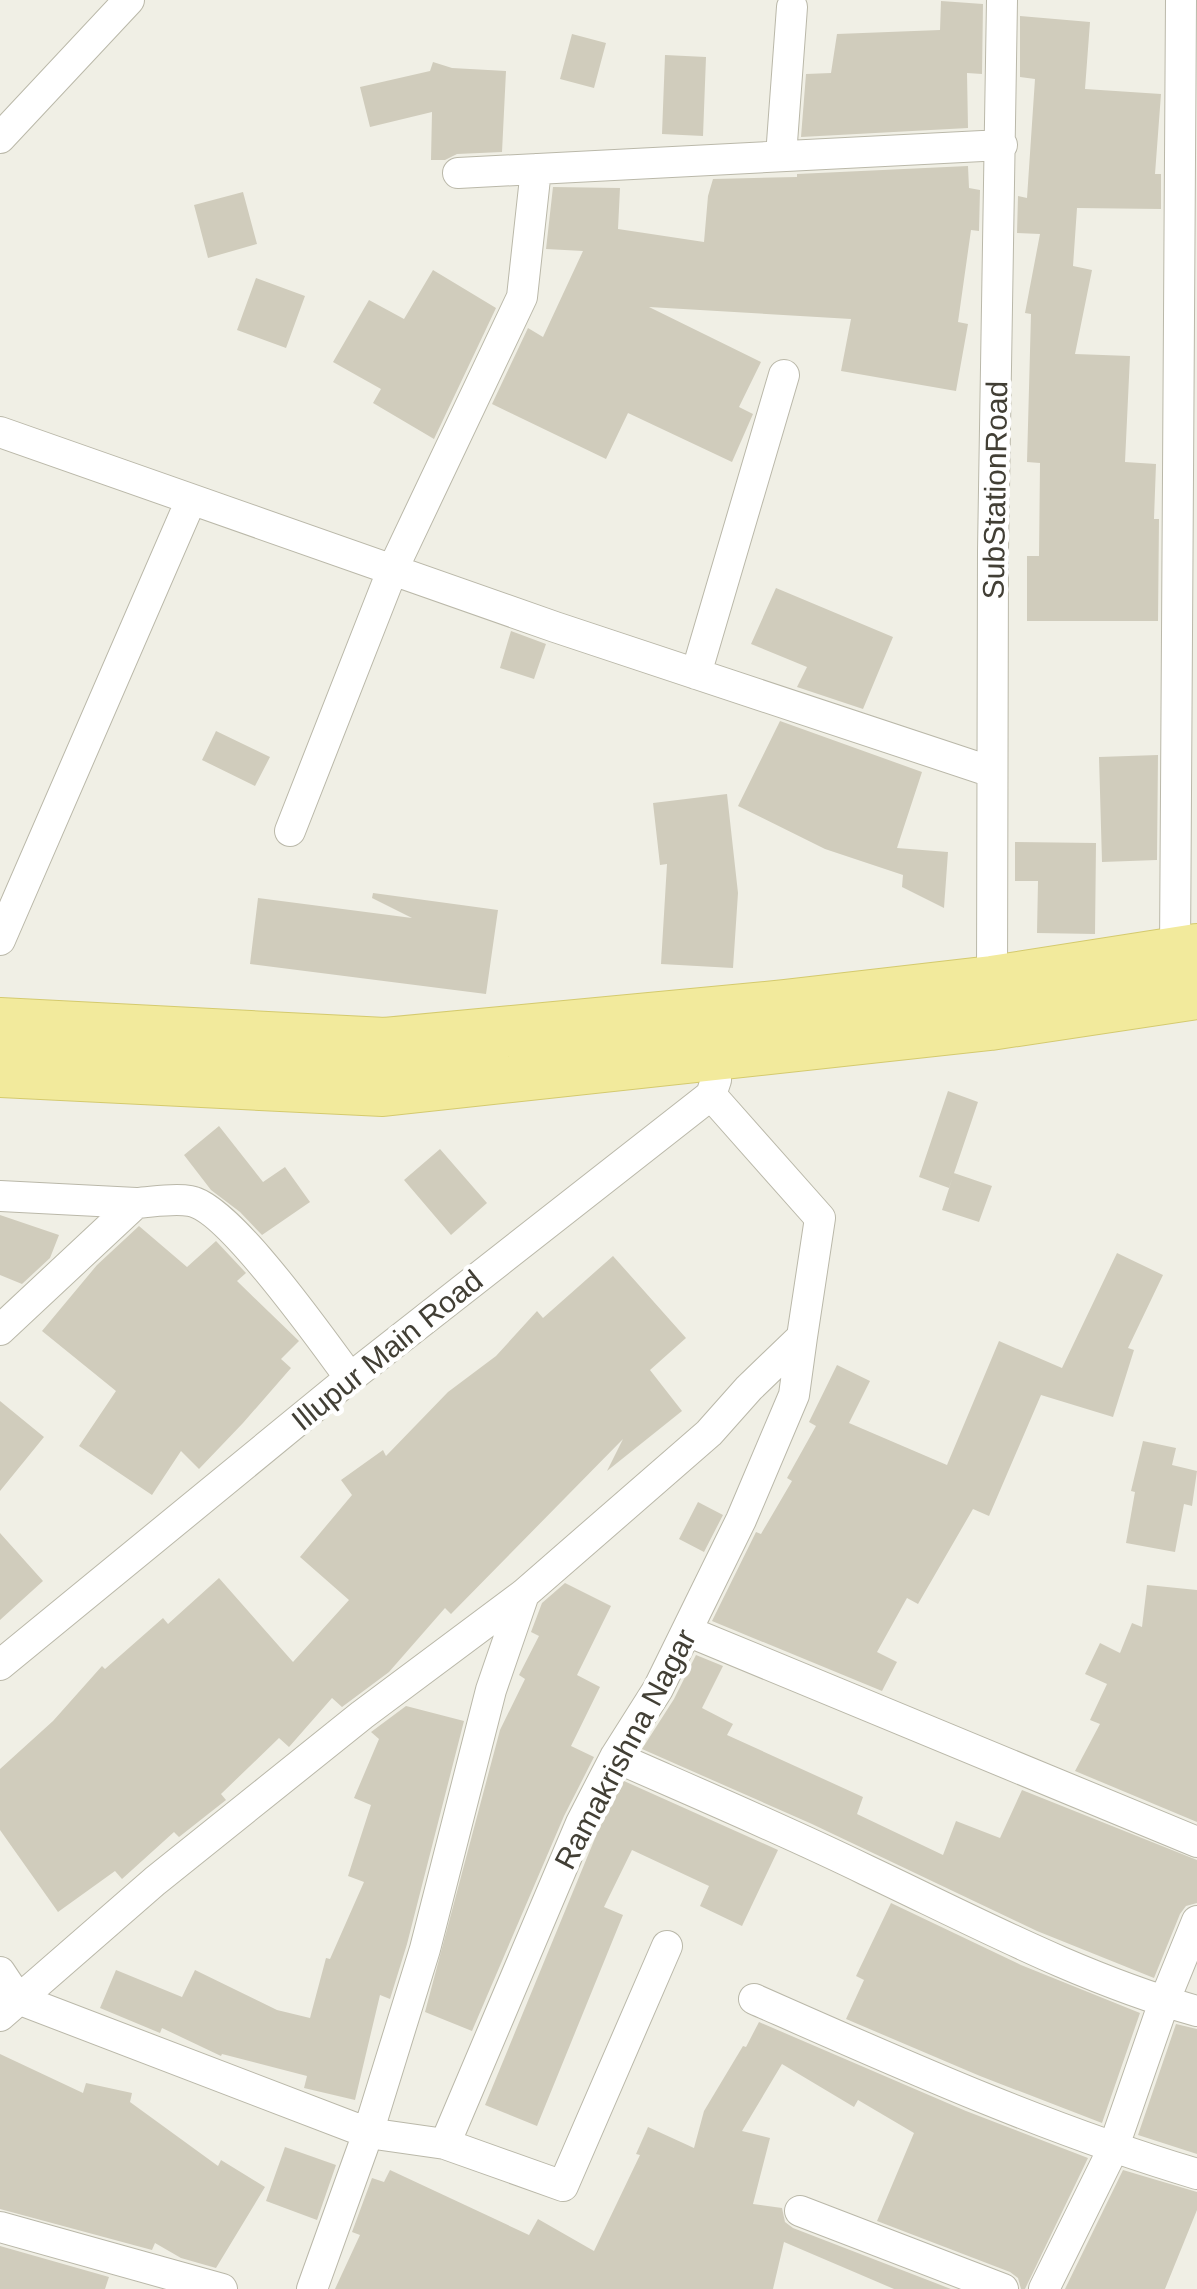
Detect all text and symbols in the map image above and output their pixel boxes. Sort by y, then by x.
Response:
street label: SubStationRoad [977,380,1013,600]
street label: Illupur Main Road [285,1263,489,1437]
street label: Ramakrishna Nagar [548,1623,702,1875]

